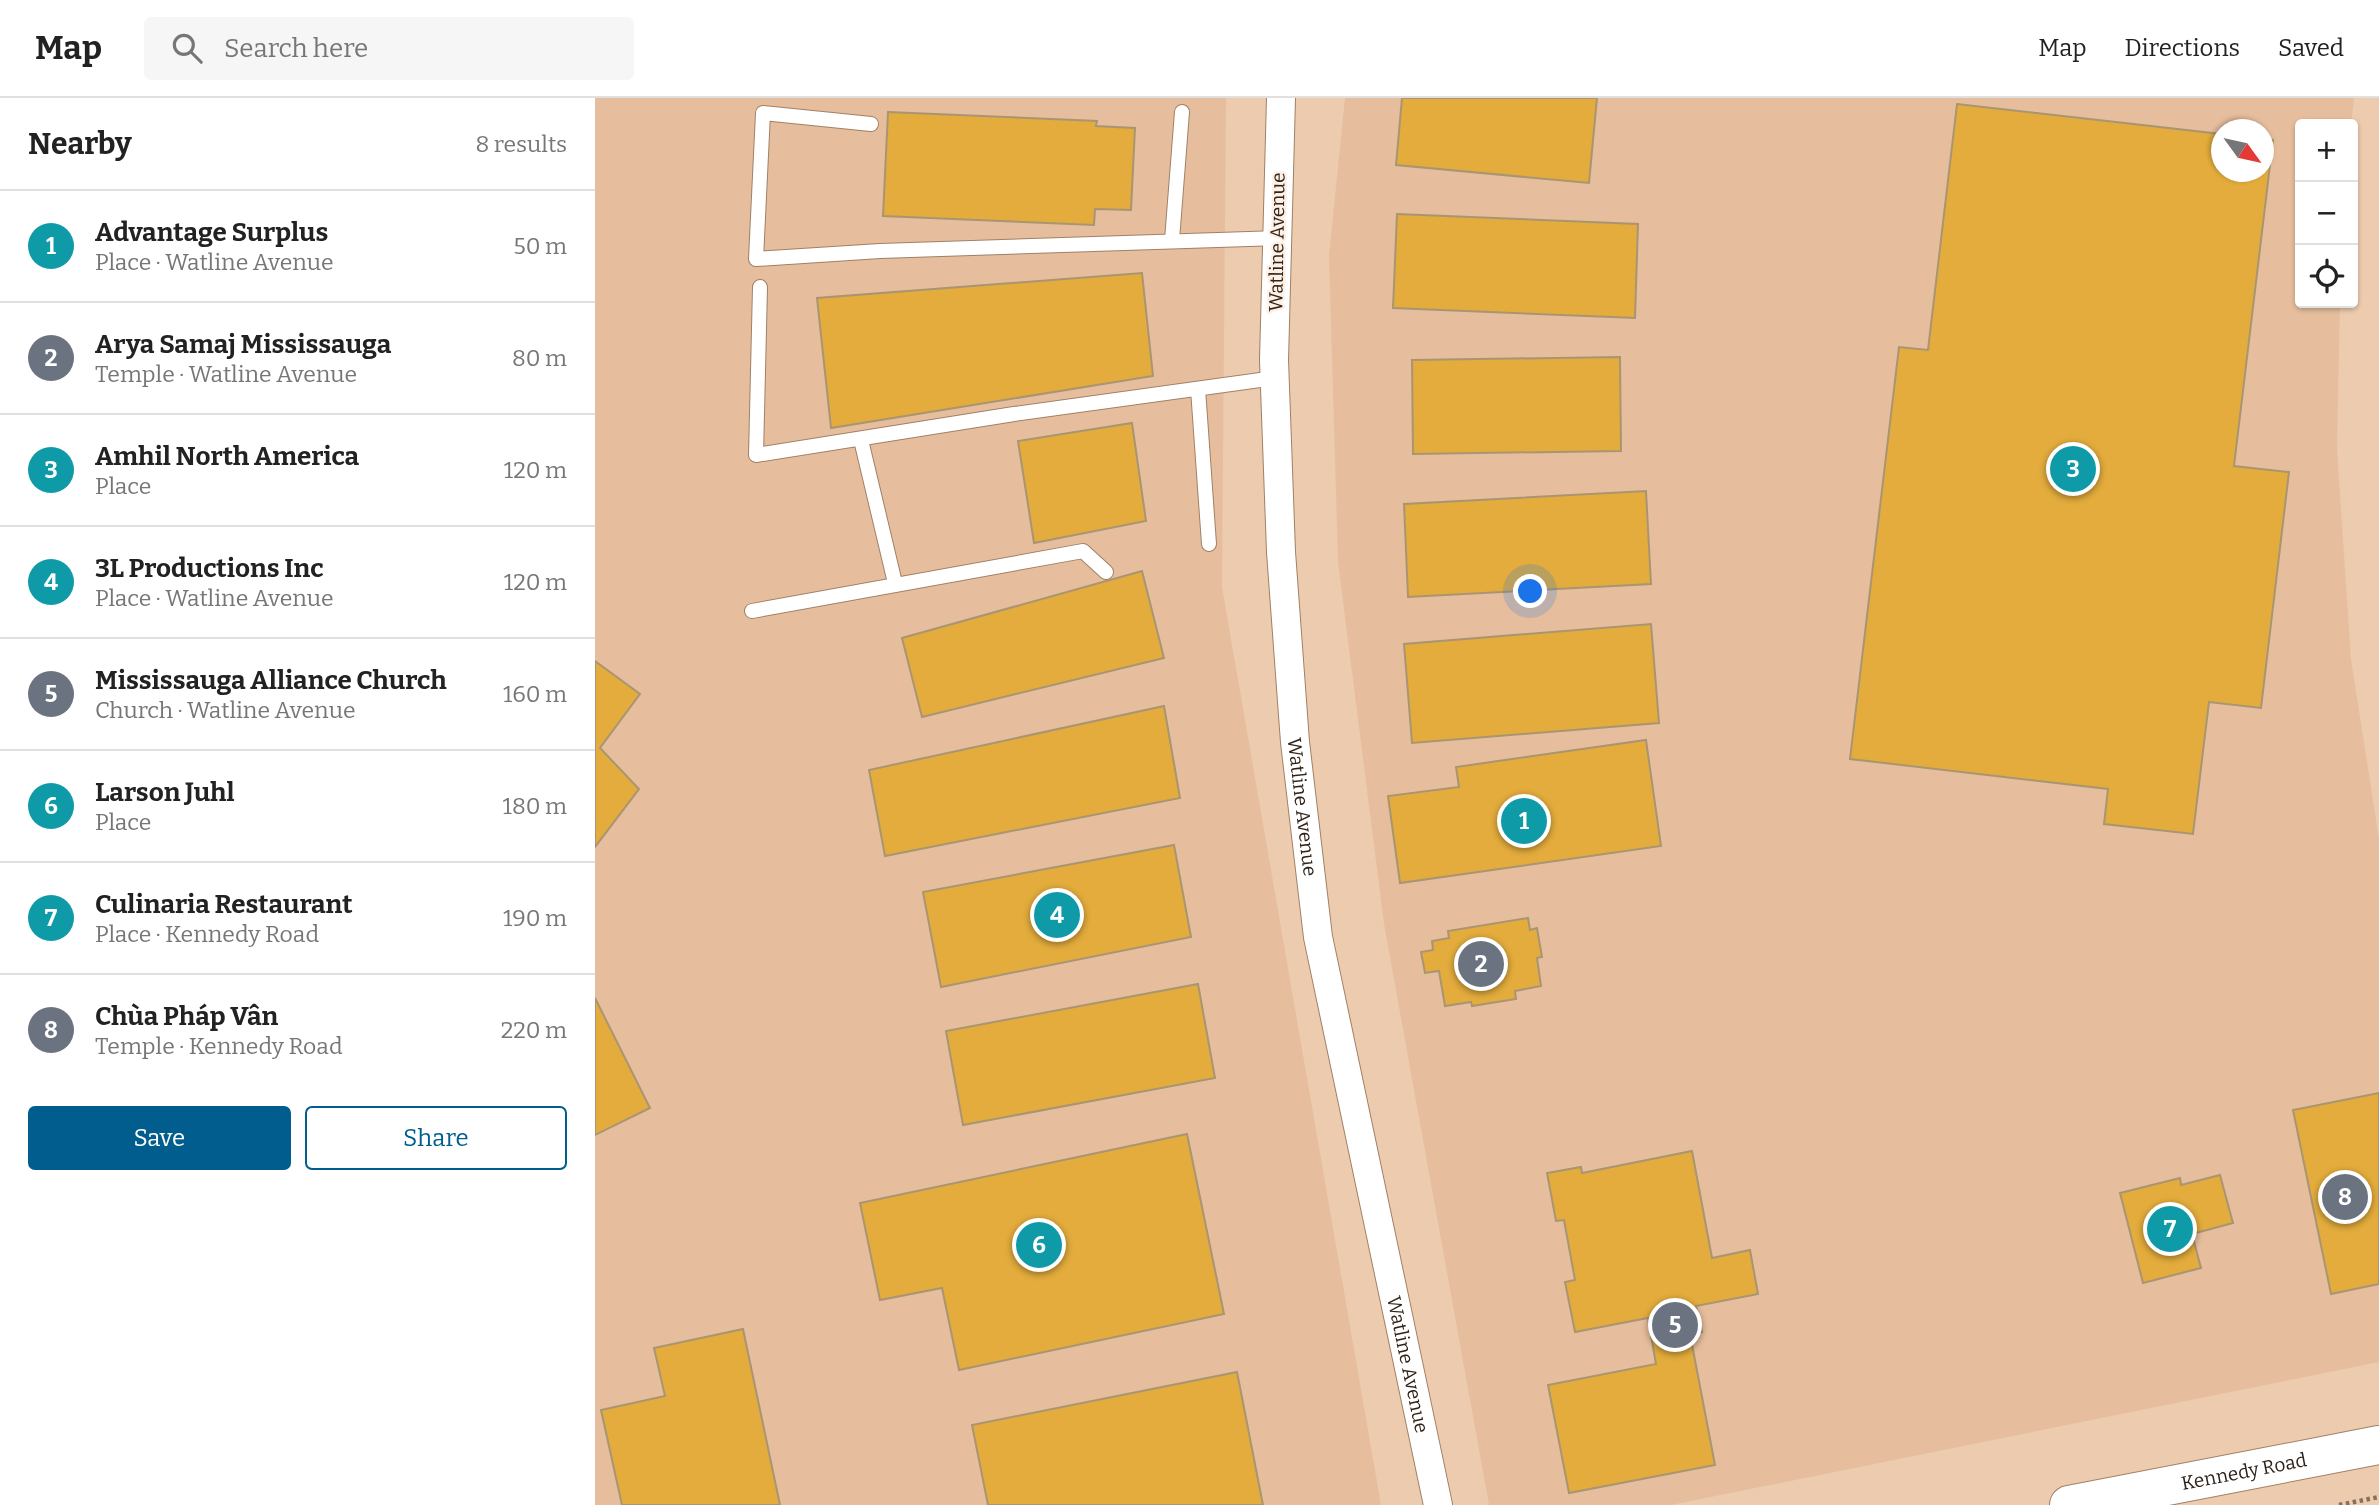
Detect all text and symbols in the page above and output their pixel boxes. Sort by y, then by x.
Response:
search box [144,17,634,80]
text: Map [35,28,102,68]
icon: search [168,29,206,67]
text: Search here [224,33,368,64]
text: Map [2038,34,2087,62]
text: Directions [2125,34,2240,62]
text: Saved [2278,34,2344,62]
north arrow [2211,119,2274,182]
map controls [2295,119,2358,308]
button: + [2295,119,2358,182]
text: Nearby [28,126,132,162]
text: 8 results [475,130,567,158]
street label: Watline Avenue [1264,172,1290,312]
button: − [2295,182,2358,245]
text: Advantage Surplus [95,217,328,248]
text: 1 [46,232,56,260]
text: 50 m [513,232,567,260]
button: locate [2295,245,2358,308]
text: Place · Watline Avenue [95,248,334,276]
text: Arya Samaj Mississauga [95,329,391,360]
text: 2 [45,344,57,372]
text: 80 m [512,344,567,372]
text: Temple · Watline Avenue [95,360,357,388]
text: Amhil North America [95,441,359,472]
pin: 3 [2050,443,2096,495]
text: 3 [44,456,58,484]
text: 120 m [504,456,567,484]
text: Place [95,472,151,500]
text: 3L Productions Inc [95,553,324,584]
text: 4 [44,568,58,596]
text: 120 m [504,568,567,596]
your location [1513,574,1547,608]
text: Place · Watline Avenue [95,584,334,612]
text: Mississauga Alliance Church [95,665,447,696]
text: 5 [45,680,57,708]
text: 160 m [503,680,567,708]
text: Church · Watline Avenue [95,696,355,724]
street label: Watline Avenue [1283,736,1322,877]
text: Larson Juhl [95,777,235,808]
text: 6 [44,792,58,820]
text: 180 m [503,792,567,820]
pin: 1 [1501,795,1547,847]
text: Place [95,808,151,836]
text: Culinaria Restaurant [95,889,352,920]
pin: 4 [1034,889,1080,941]
text: 7 [45,904,57,932]
text: 190 m [503,904,567,932]
text: Place · Kennedy Road [95,920,319,948]
pin: 2 [1458,938,1504,990]
text: Chùa Pháp Vân [95,1001,278,1032]
text: 8 [44,1016,58,1044]
text: 220 m [501,1016,567,1044]
text: Temple · Kennedy Road [95,1032,343,1060]
button: Save [28,1106,291,1170]
button: Share [305,1106,567,1170]
pin: 8 [2322,1171,2368,1223]
pin: 7 [2147,1203,2193,1255]
pin: 6 [1016,1219,1062,1271]
street label: Watline Avenue [1383,1294,1434,1435]
pin: 5 [1652,1299,1698,1351]
street label: Kennedy Road [2179,1448,2308,1495]

